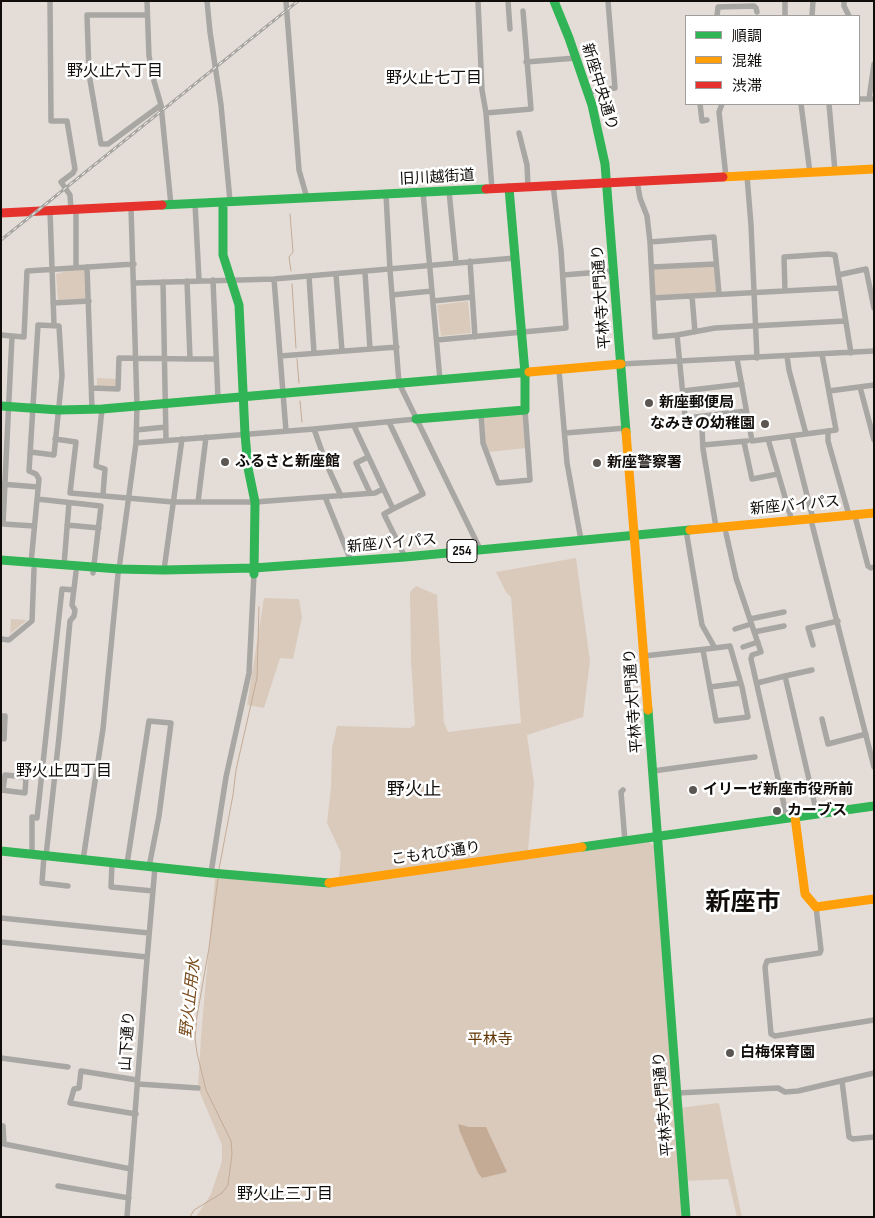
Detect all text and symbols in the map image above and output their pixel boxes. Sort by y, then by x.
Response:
legend [685,15,860,105]
text: 順調 [732,27,762,46]
street label: 新座中央通り [577,41,621,133]
text: 混雑 [732,52,762,71]
district label: 野火止六丁目 [67,62,163,82]
district label: 野火止七丁目 [386,69,482,89]
text: 渋滞 [732,77,762,96]
street label: 旧川越街道 [399,167,475,189]
street label: 平林寺大門通り [589,244,615,350]
place label: 新座郵便局 [659,394,734,412]
marker: 新座郵便局 [643,397,655,409]
place label: なみきの幼稚園 [650,415,755,433]
marker: なみきの幼稚園 [759,418,771,430]
place label: ふるさと新座館 [235,453,340,471]
place label: 新座警察署 [607,454,682,472]
marker: ふるさと新座館 [219,456,231,468]
marker: 新座警察署 [591,457,603,469]
street label: 新座バイパス [749,493,841,519]
street label: 新座バイパス [346,531,438,557]
road number: 254 [447,540,477,562]
street label: 平林寺大門通り [621,648,647,754]
district label: 野火止四丁目 [16,762,112,782]
district label: 野火止 [387,779,441,801]
place label: イリーゼ新座市役所前 [703,781,853,799]
marker: イリーゼ新座市役所前 [687,784,699,796]
place label: カーブス [787,802,847,820]
marker: カーブス [771,805,783,817]
street label: こもれび通り [390,839,482,869]
district label: 新座市 [706,889,780,919]
water label: 野火止用水 [177,957,205,1039]
street label: 山下通り [117,1010,139,1072]
park label: 平林寺 [468,1031,512,1049]
place label: 白梅保育園 [740,1044,815,1062]
marker: 白梅保育園 [724,1047,736,1059]
street label: 平林寺大門通り [650,1051,678,1157]
district label: 野火止三丁目 [237,1185,333,1205]

